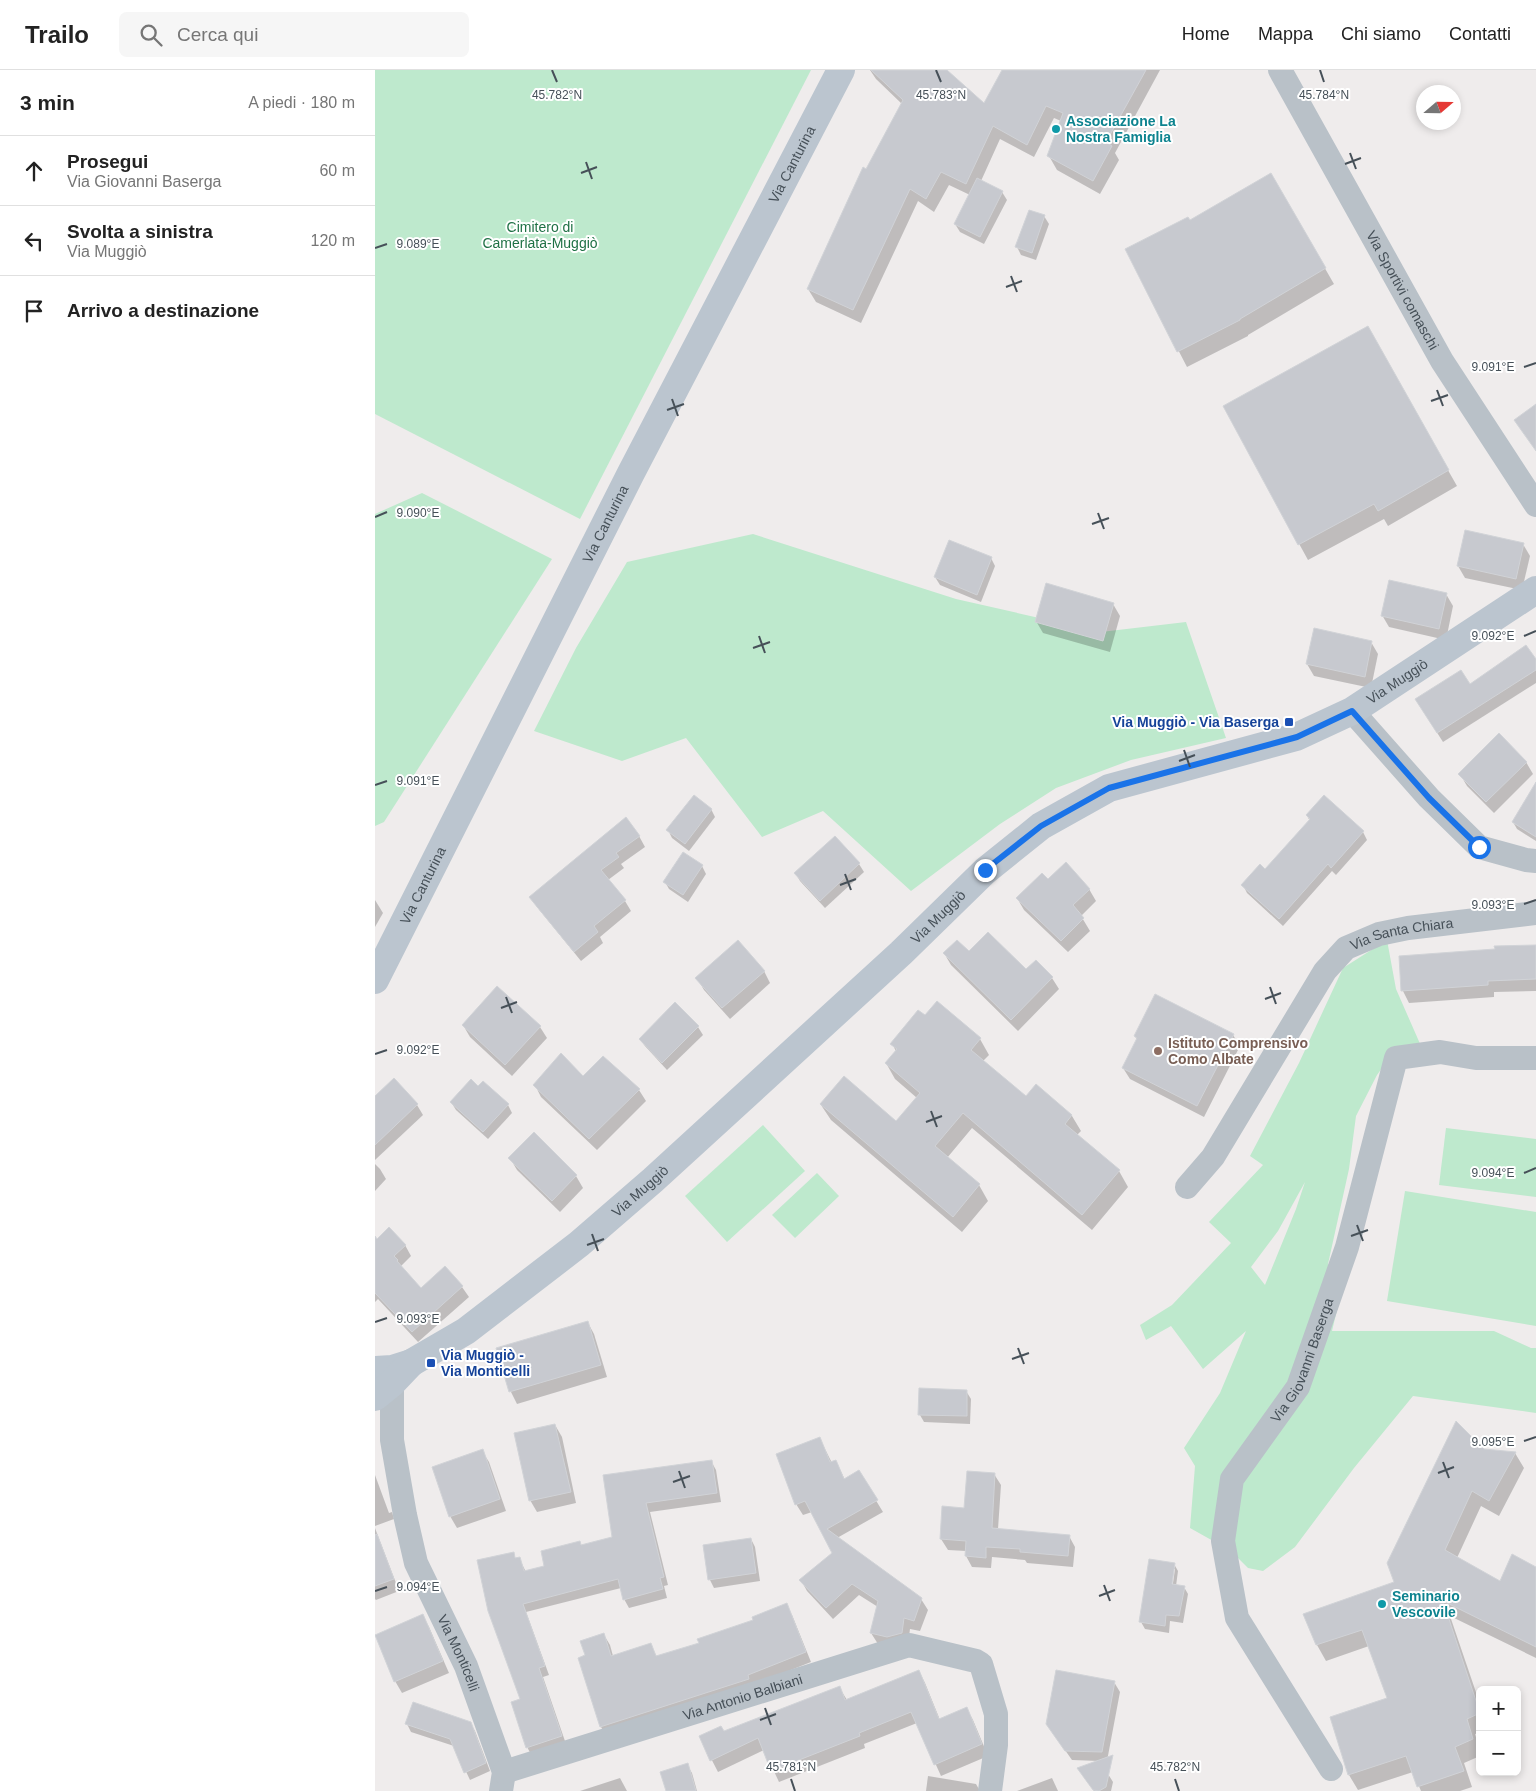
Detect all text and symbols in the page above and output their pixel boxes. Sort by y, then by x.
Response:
search box [119,12,469,57]
text: Trailo [25,21,89,48]
icon: search [137,21,165,49]
text: Cerca qui [177,24,258,45]
text: Home [1182,24,1230,44]
text: Mappa [1258,24,1313,44]
text: Chi siamo [1341,24,1421,44]
text: Contatti [1449,24,1511,44]
north arrow [1416,85,1461,130]
text: 45.782°N [532,88,582,102]
text: 45.783°N [916,88,966,102]
text: 45.784°N [1299,88,1349,102]
text: 3 min [20,91,75,114]
text: A piedi · 180 m [248,94,355,111]
place label: Associazione La Nostra Famiglia [1066,113,1176,145]
street label: Via Canturina [765,123,819,206]
marker: Associazione La Nostra Famiglia [1050,123,1062,135]
text: Prosegui [67,151,148,172]
icon: ahead [20,157,48,185]
text: 60 m [319,162,355,179]
text: Via Giovanni Baserga [67,173,221,190]
park label: Cimitero di Camerlata-Muggiò [482,219,598,251]
text: Svolta a sinistra [67,221,213,242]
icon: left [20,227,48,255]
street label: Via Sportivi comaschi [1363,228,1442,352]
text: 120 m [311,232,355,249]
text: 9.089°E [397,237,439,251]
text: Via Muggiò [67,243,147,260]
icon: arrive [20,297,48,325]
text: Arrivo a destinazione [67,300,259,321]
text: 9.091°E [1472,360,1514,374]
street label: Via Canturina [579,482,632,565]
text: 9.090°E [397,506,439,520]
text: 9.092°E [1472,629,1514,643]
street label: Via Muggiò [1364,655,1431,707]
place label: Via Muggiò - Via Baserga [1112,714,1279,730]
marker: Via Muggiò - Via Baserga [1283,716,1295,728]
text: 9.091°E [397,774,439,788]
route start [1468,836,1491,859]
street label: Via Canturina [397,844,449,927]
route end [974,859,997,882]
street label: Via Muggiò [907,887,969,947]
text: 9.093°E [1472,898,1514,912]
street label: Via Santa Chiara [1348,915,1454,953]
place label: Istituto Comprensivo Como Albate [1168,1035,1308,1067]
text: 9.092°E [397,1043,439,1057]
marker: Istituto Comprensivo Como Albate [1152,1045,1164,1057]
street label: Via Muggiò [608,1162,672,1220]
text: 9.094°E [1472,1166,1514,1180]
street label: Via Giovanni Baserga [1267,1296,1337,1426]
text: 9.093°E [397,1312,439,1326]
place label: Via Muggiò - Via Monticelli [441,1347,530,1379]
marker: Via Muggiò - Via Monticelli [425,1357,437,1369]
text: 9.095°E [1472,1435,1514,1449]
text: 9.094°E [397,1580,439,1594]
place label: Seminario Vescovile [1392,1588,1460,1620]
marker: Seminario Vescovile [1376,1598,1388,1610]
street label: Via Monticelli [434,1612,482,1693]
street label: Via Antonio Balbiani [681,1671,804,1723]
map controls [1476,1686,1521,1776]
button: + [1476,1686,1521,1731]
button: − [1476,1731,1521,1776]
text: 45.781°N [766,1760,816,1774]
text: 45.782°N [1150,1760,1200,1774]

